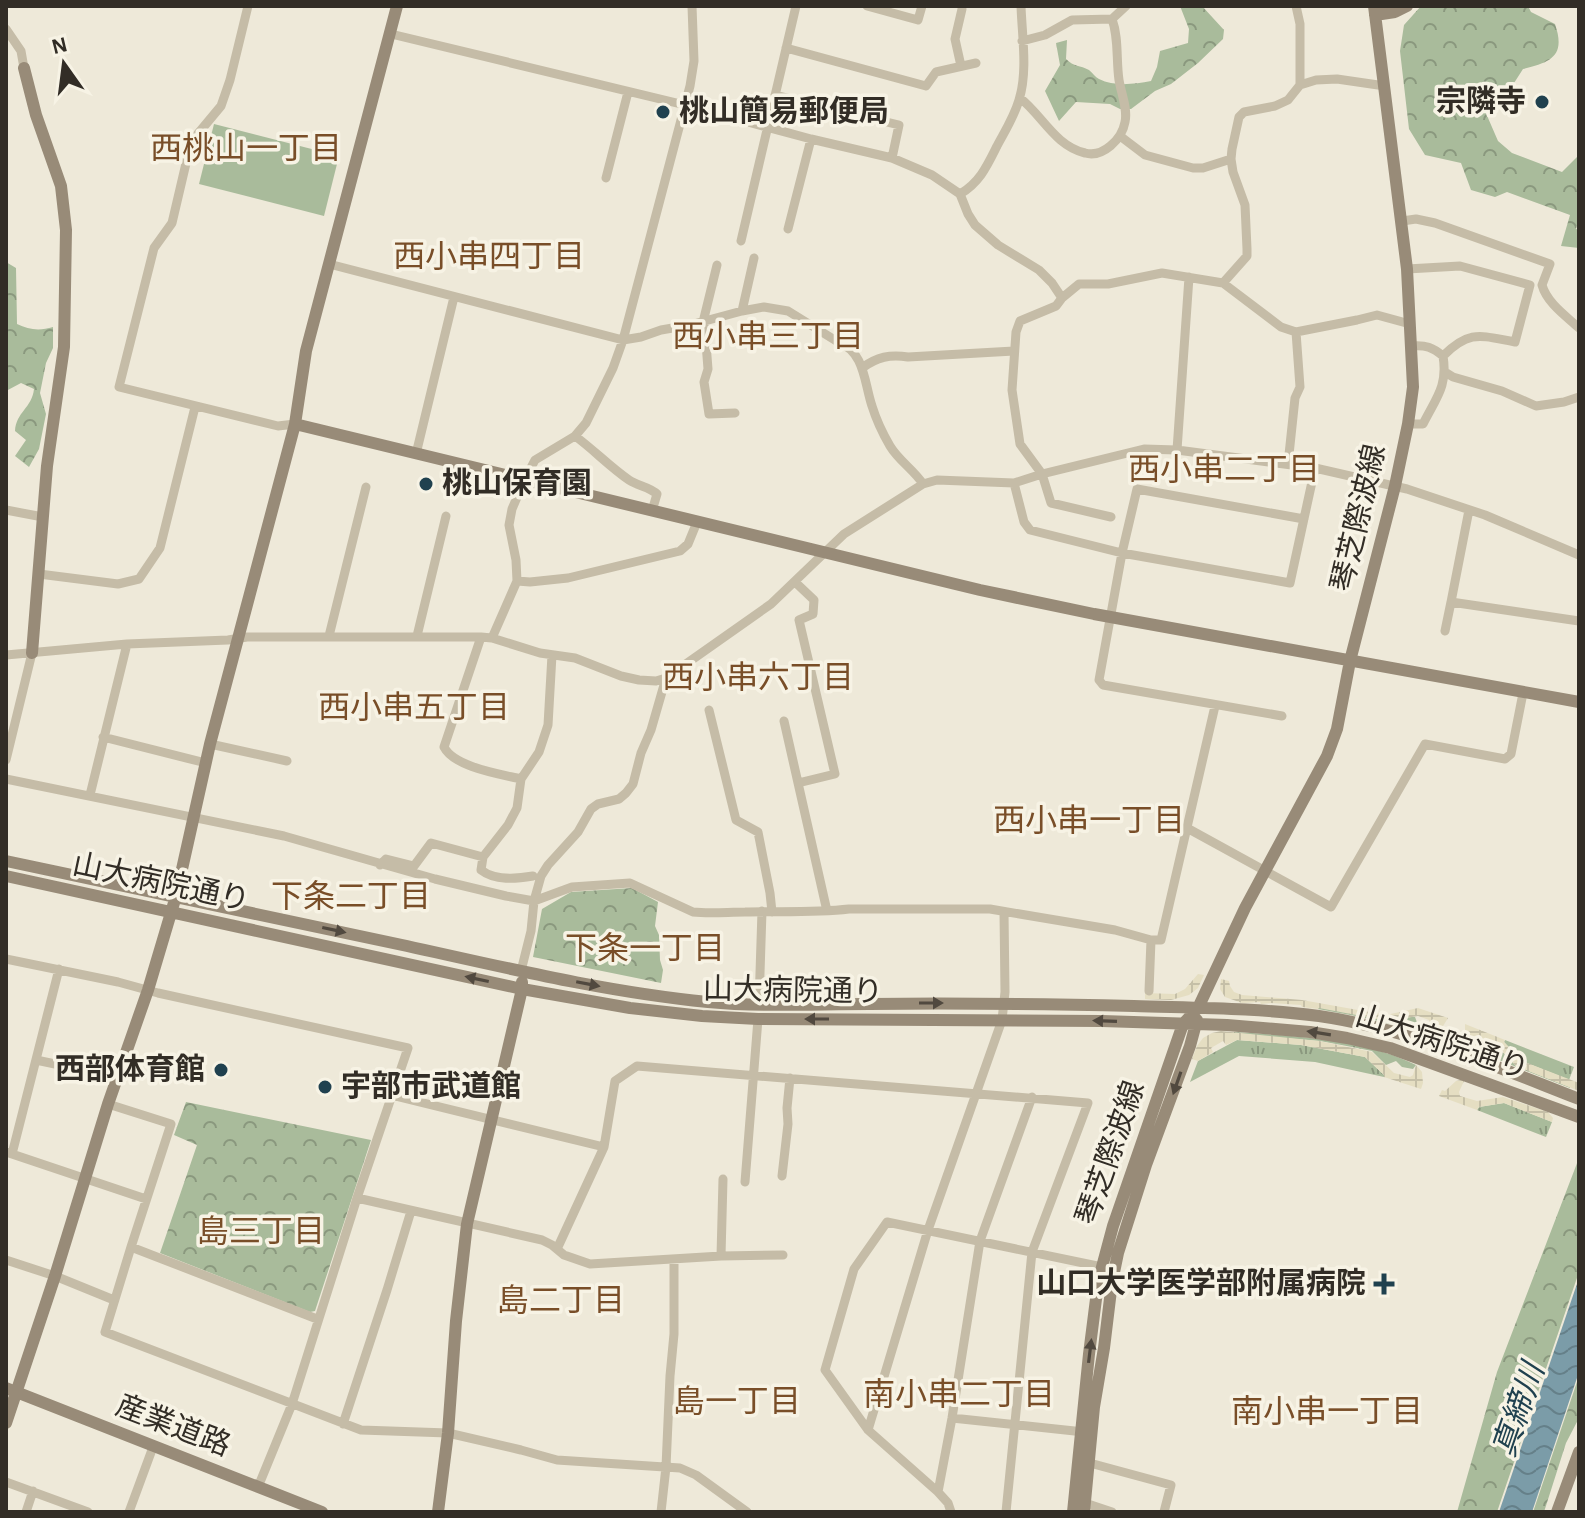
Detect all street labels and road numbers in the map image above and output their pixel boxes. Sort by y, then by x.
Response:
street label: 琴芝際波線 [1326,441,1390,594]
street label: 山大病院通り [70,848,253,916]
street label: 山大病院通り [703,972,883,1008]
street label: 山大病院通り [1352,999,1533,1085]
street label: 琴芝際波線 [1071,1077,1150,1229]
street label: 産業道路 [112,1389,235,1462]

